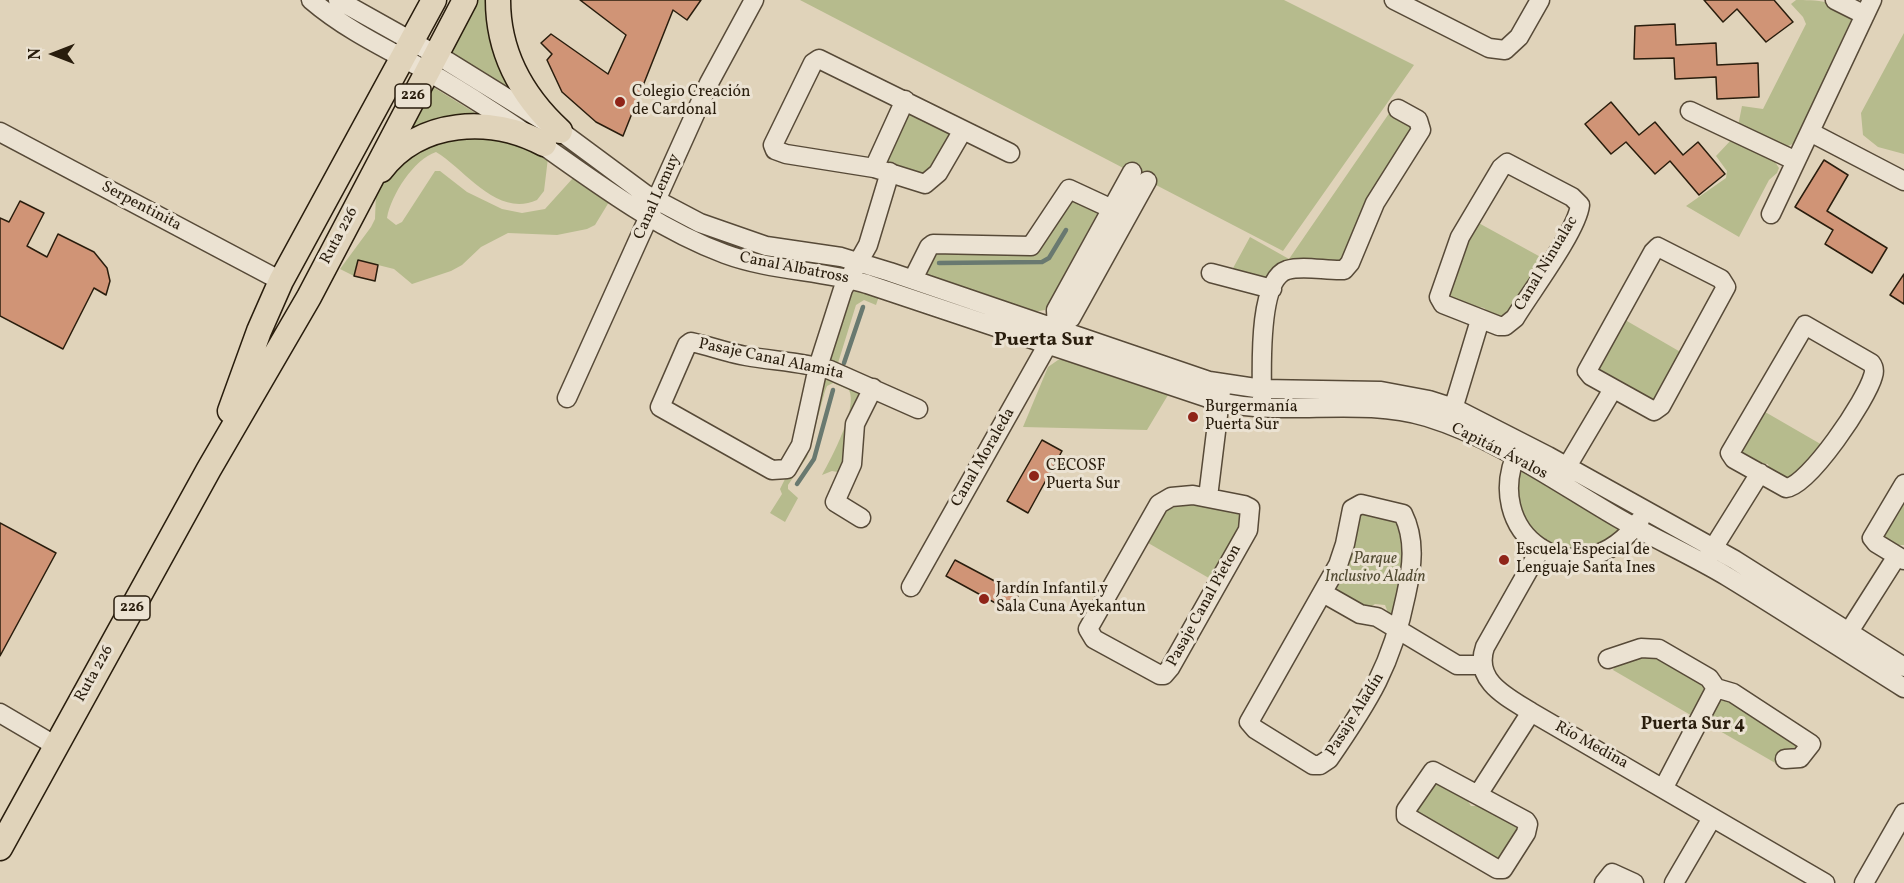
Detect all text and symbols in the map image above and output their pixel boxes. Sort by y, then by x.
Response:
north arrow [24,24,84,84]
text: N [25,48,47,60]
place label: Colegio Creación de Cardonal [632,83,751,121]
road number: 226 [395,84,431,108]
marker: Colegio Creación de Cardonal [613,95,627,109]
street label: Canal Lemuy [631,151,685,243]
street label: Serpentinita [98,178,184,236]
street label: Ruta 226 [317,204,363,268]
street label: Canal Ninualac [1511,213,1583,315]
street label: Canal Albatross [738,249,850,289]
district label: Puerta Sur [994,329,1094,353]
street label: Pasaje Canal Alamita [697,335,845,385]
place label: Burgermanía Puerta Sur [1205,398,1298,436]
street label: Canal Moraleda [948,405,1020,511]
marker: Burgermanía Puerta Sur [1186,410,1200,424]
street label: Capitán Ávalos [1448,419,1550,485]
place label: CECOSF Puerta Sur [1046,457,1120,495]
marker: CECOSF Puerta Sur [1027,469,1041,483]
place label: Escuela Especial de Lenguaje Santa Ines [1516,541,1655,579]
street label: Pasaje Canal Pieton [1164,542,1246,670]
park label: Parque Inclusivo Aladín [1325,550,1425,588]
marker: Escuela Especial de Lenguaje Santa Ines [1497,553,1511,567]
place label: Jardín Infantil y Sala Cuna Ayekantun [996,580,1146,618]
marker: Jardín Infantil y Sala Cuna Ayekantun [977,592,991,606]
road number: 226 [114,596,150,620]
street label: Ruta 226 [72,642,118,706]
street label: Pasaje Aladín [1323,670,1389,760]
district label: Puerta Sur 4 [1641,715,1745,737]
street label: Río Medina [1551,718,1631,774]

